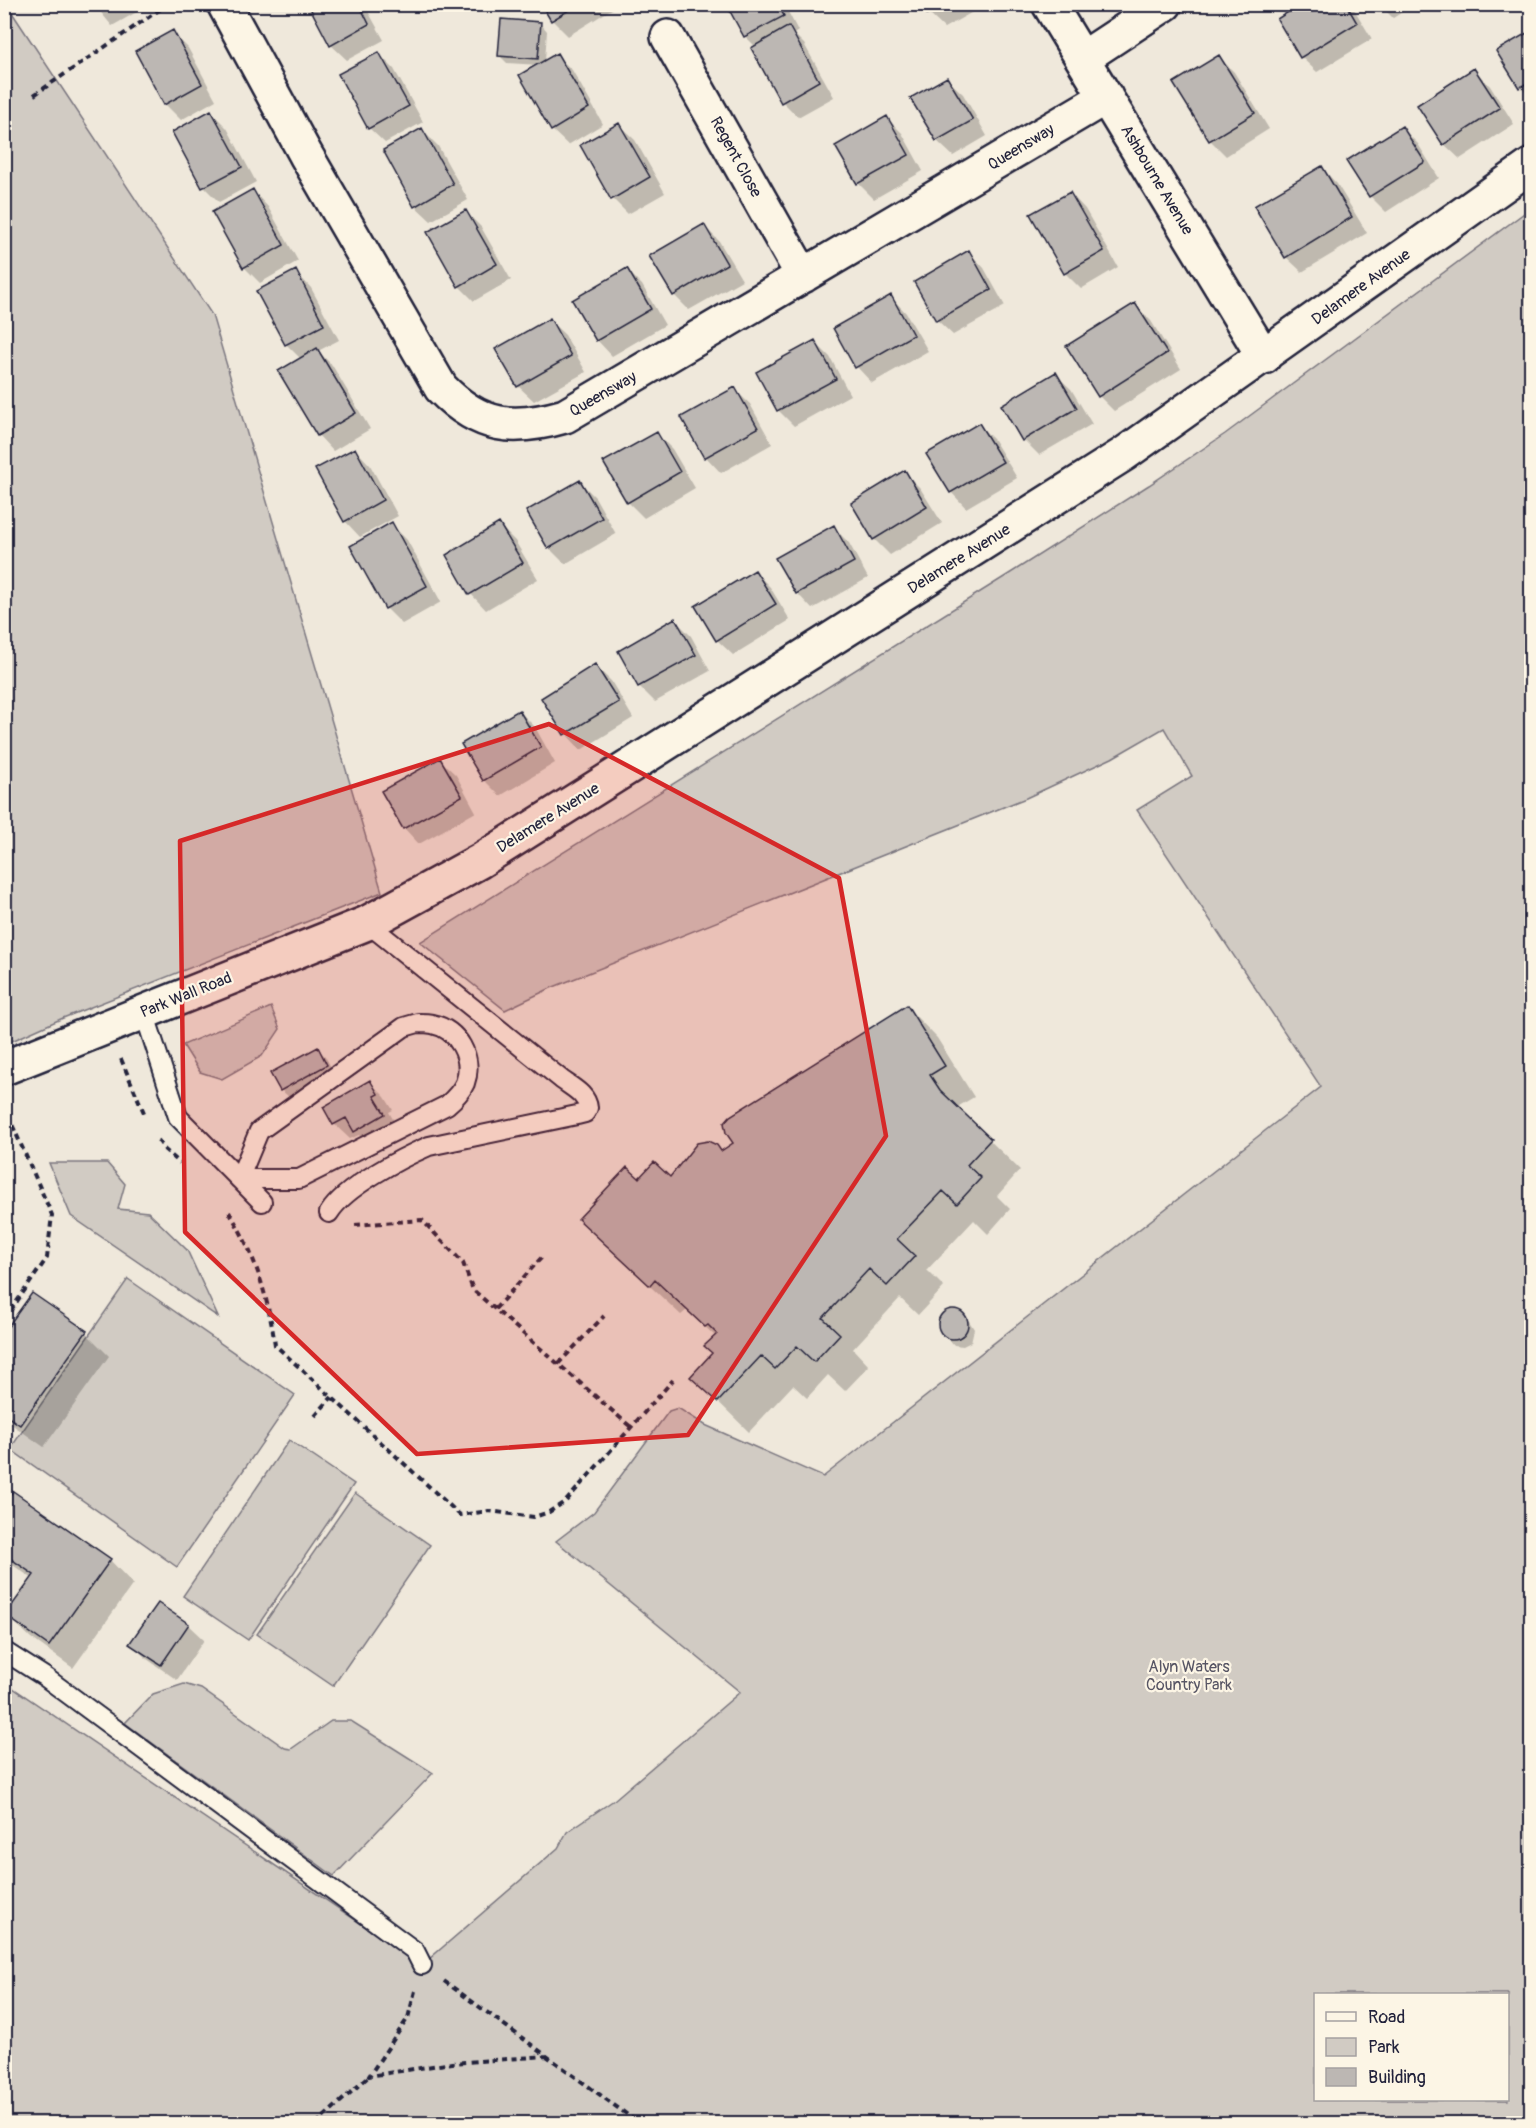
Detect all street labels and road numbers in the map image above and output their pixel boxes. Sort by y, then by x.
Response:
street label: Regent Close [706,113,766,201]
street label: Queensway [984,119,1058,175]
street label: Ashbourne Avenue [1116,121,1198,239]
street label: Delamere Avenue [1308,244,1414,330]
street label: Queensway [566,367,640,421]
street label: Delamere Avenue [904,519,1014,599]
street label: Delamere Avenue [493,778,603,858]
street label: Park Wall Road [137,968,235,1022]

